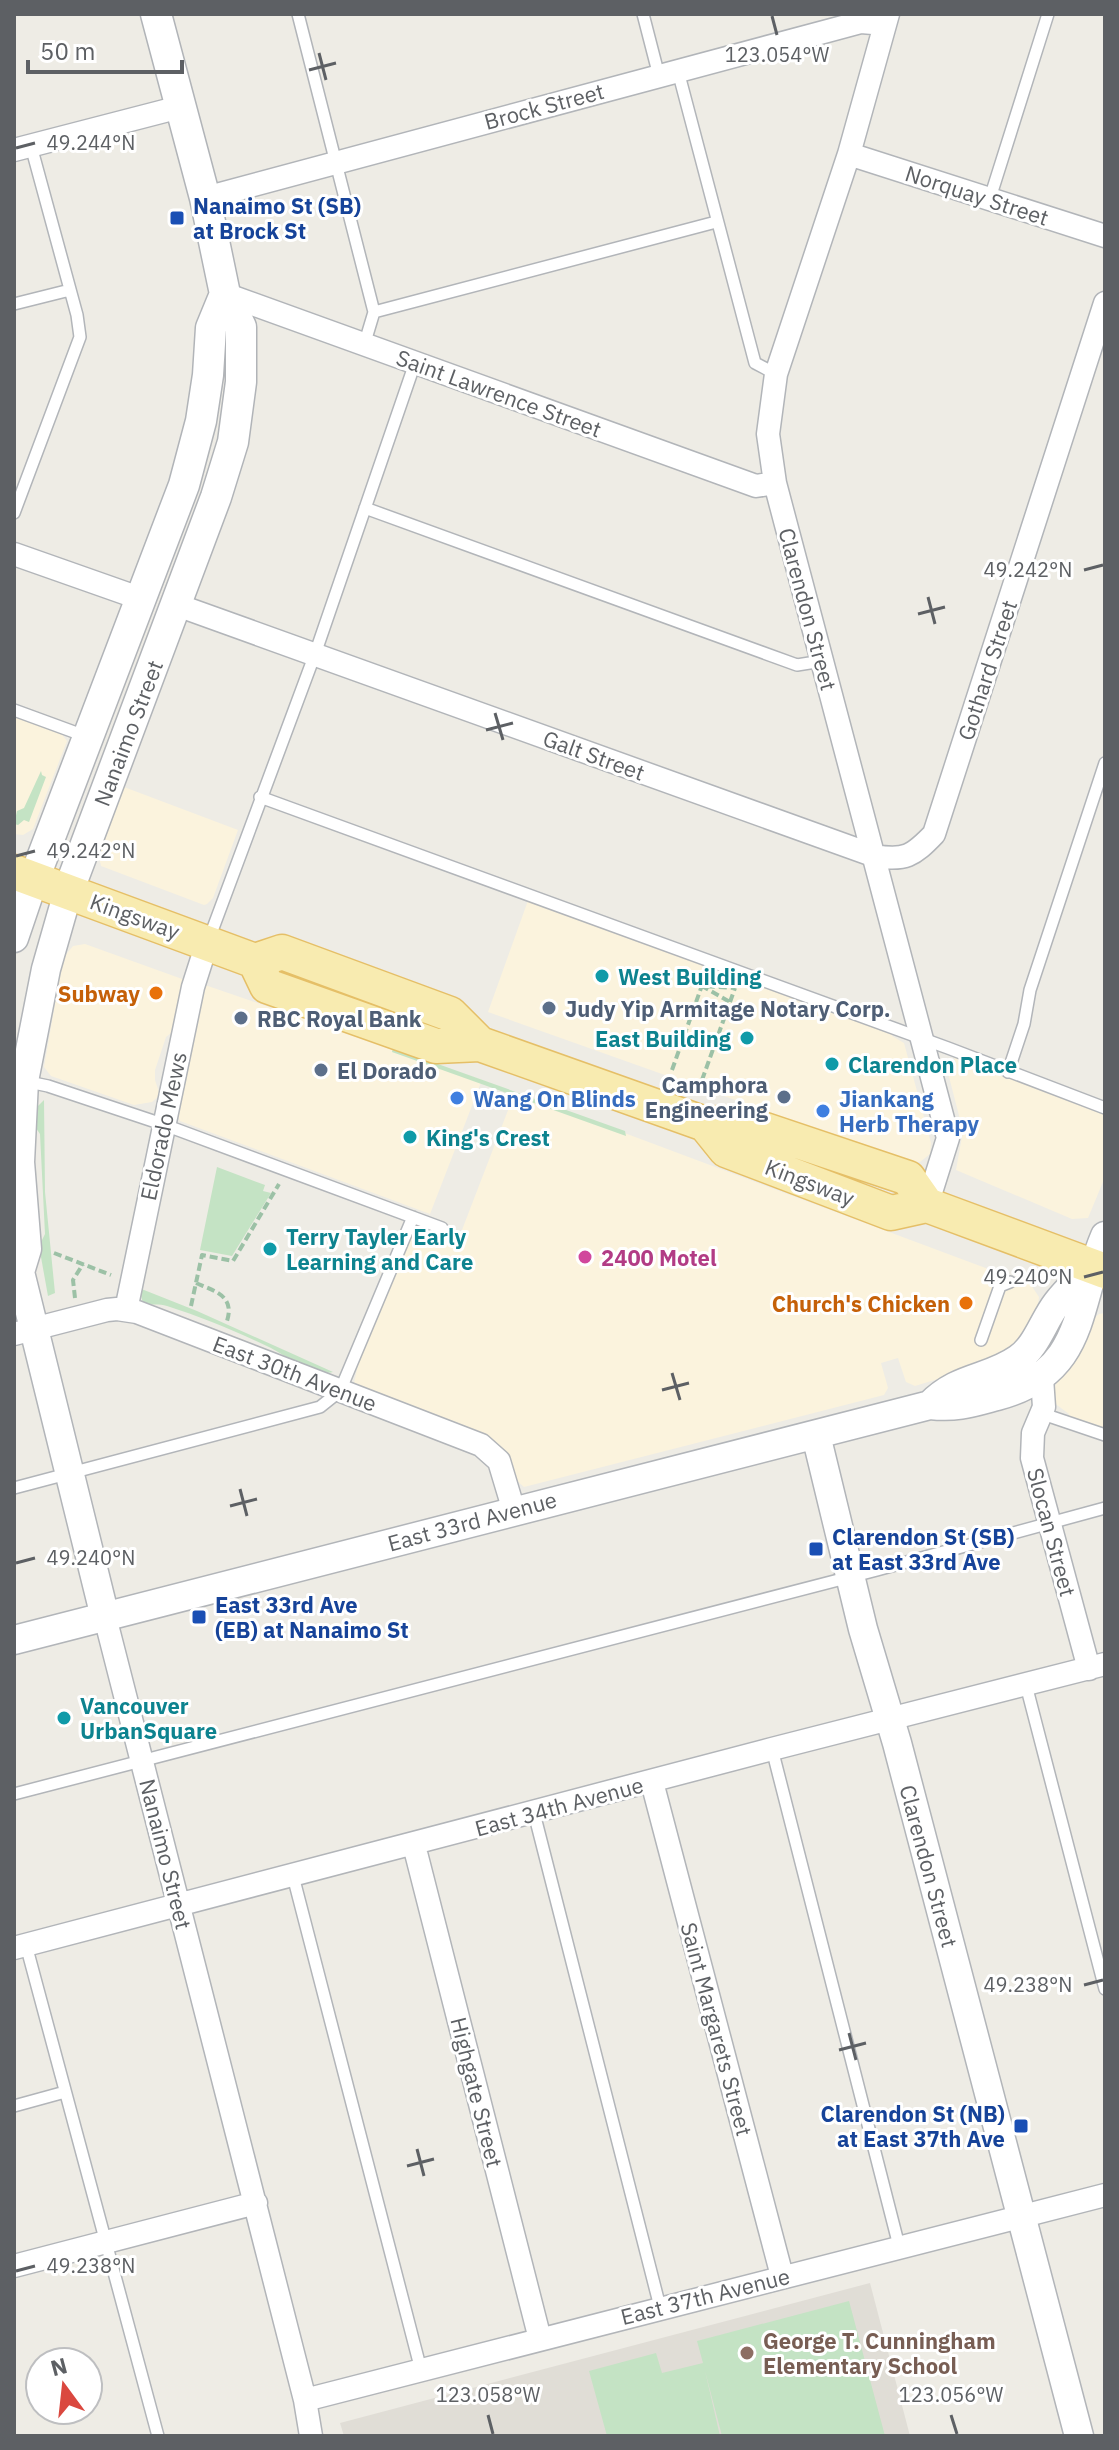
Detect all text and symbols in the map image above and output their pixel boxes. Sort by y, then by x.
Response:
scale bar [28,24,182,74]
text: 50 m [40,35,95,67]
text: 123.054°W [725,41,829,68]
street label: Brock Street [481,76,607,136]
text: 49.244°N [47,129,135,156]
street label: Norquay Street [902,158,1052,232]
place label: Nanaimo St (SB) at Brock St [193,191,361,245]
marker: Nanaimo St (SB) at Brock St [168,209,186,227]
street label: Saint Lawrence Street [393,342,605,444]
street label: Clarendon Street [772,525,844,693]
text: 49.242°N [984,556,1072,583]
street label: Gothard Street [951,596,1023,744]
street label: Nanaimo Street [87,656,169,810]
street label: Galt Street [539,723,649,787]
text: 49.242°N [47,837,135,864]
street label: Kingsway [86,886,184,946]
place label: West Building [618,962,762,991]
marker: West Building [593,967,611,985]
place label: Subway [58,979,140,1008]
marker: Subway [147,984,165,1002]
place label: Judy Yip Armitage Notary Corp. [565,994,891,1023]
marker: Judy Yip Armitage Notary Corp. [540,999,558,1017]
place label: RBC Royal Bank [257,1004,422,1033]
marker: RBC Royal Bank [232,1009,250,1027]
place label: East Building [595,1024,732,1053]
marker: East Building [738,1029,756,1047]
street label: Eldorado Mews [133,1049,193,1203]
place label: Clarendon Place [848,1050,1017,1079]
marker: Clarendon Place [823,1055,841,1073]
place label: El Dorado [337,1056,437,1085]
marker: El Dorado [312,1061,330,1079]
place label: Camphora Engineering [645,1070,769,1124]
place label: Wang On Blinds [473,1084,636,1113]
place label: Jiankang Herb Therapy [839,1084,979,1138]
marker: Camphora Engineering [775,1088,793,1106]
marker: Wang On Blinds [448,1089,466,1107]
marker: Jiankang Herb Therapy [814,1102,832,1120]
place label: King's Crest [426,1123,550,1152]
marker: King's Crest [401,1128,419,1146]
street label: Kingsway [761,1152,859,1212]
place label: Terry Tayler Early Learning and Care [286,1222,473,1276]
marker: Terry Tayler Early Learning and Care [261,1240,279,1258]
place label: 2400 Motel [601,1243,717,1272]
marker: 2400 Motel [576,1248,594,1266]
text: 49.240°N [984,1263,1072,1290]
place label: Church's Chicken [772,1289,950,1318]
marker: Church's Chicken [957,1294,975,1312]
street label: East 30th Avenue [209,1328,381,1418]
street label: Slocan Street [1021,1465,1083,1599]
street label: East 33rd Avenue [384,1485,560,1557]
place label: Clarendon St (SB) at East 33rd Ave [832,1522,1014,1576]
marker: Clarendon St (SB) at East 33rd Ave [807,1540,825,1558]
text: 49.240°N [47,1544,135,1571]
place label: East 33rd Ave (EB) at Nanaimo St [215,1590,409,1644]
marker: East 33rd Ave (EB) at Nanaimo St [190,1608,208,1626]
place label: Vancouver UrbanSquare [80,1691,217,1745]
marker: Vancouver UrbanSquare [55,1709,73,1727]
street label: East 34th Avenue [472,1770,646,1842]
street label: Nanaimo Street [133,1776,199,1932]
street label: Clarendon Street [893,1782,965,1950]
street label: Saint Margarets Street [675,1919,759,2139]
text: 49.238°N [984,1971,1072,1998]
street label: Highgate Street [444,2014,510,2170]
place label: Clarendon St (NB) at East 37th Ave [820,2099,1005,2153]
marker: Clarendon St (NB) at East 37th Ave [1012,2117,1030,2135]
text: 49.238°N [47,2252,135,2279]
street label: East 37th Avenue [617,2261,793,2331]
place label: George T. Cunningham Elementary School [763,2326,996,2380]
marker: George T. Cunningham Elementary School [738,2344,756,2362]
north arrow [24,2346,104,2426]
text: N [47,2350,70,2382]
text: 123.058°W [436,2381,540,2408]
text: 123.056°W [899,2381,1003,2408]

